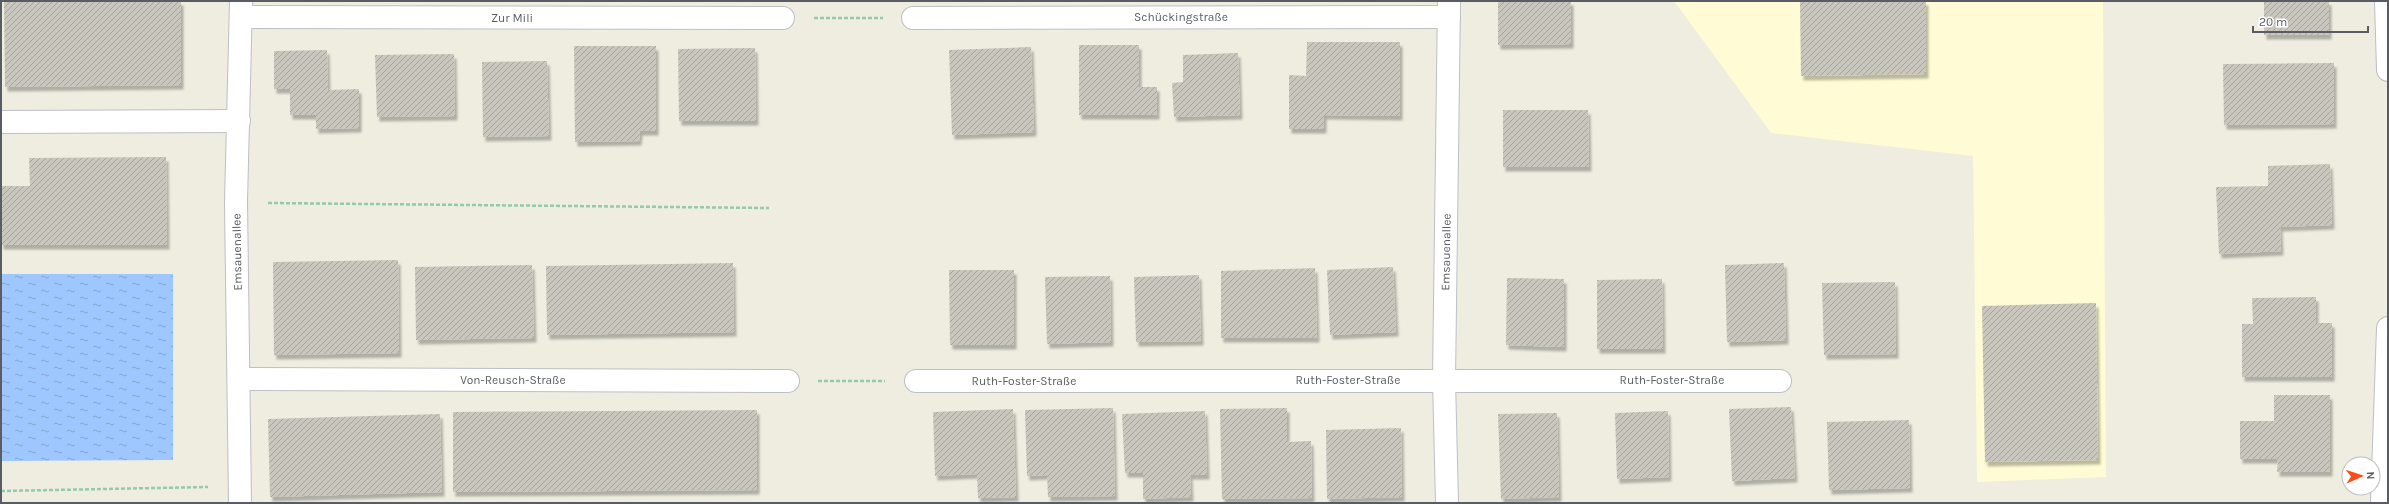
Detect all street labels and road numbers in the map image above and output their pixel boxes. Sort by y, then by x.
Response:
street label: Schückingstraße [1134,10,1228,24]
street label: Zur Mili [491,11,533,25]
street label: Emsauenallee [229,213,245,291]
street label: Emsauenallee [1438,213,1454,291]
street label: Von-Reusch-Straße [460,373,566,387]
street label: Ruth-Foster-Straße [1296,373,1400,387]
street label: Ruth-Foster-Straße [1620,373,1724,387]
street label: Ruth-Foster-Straße [972,374,1076,388]

